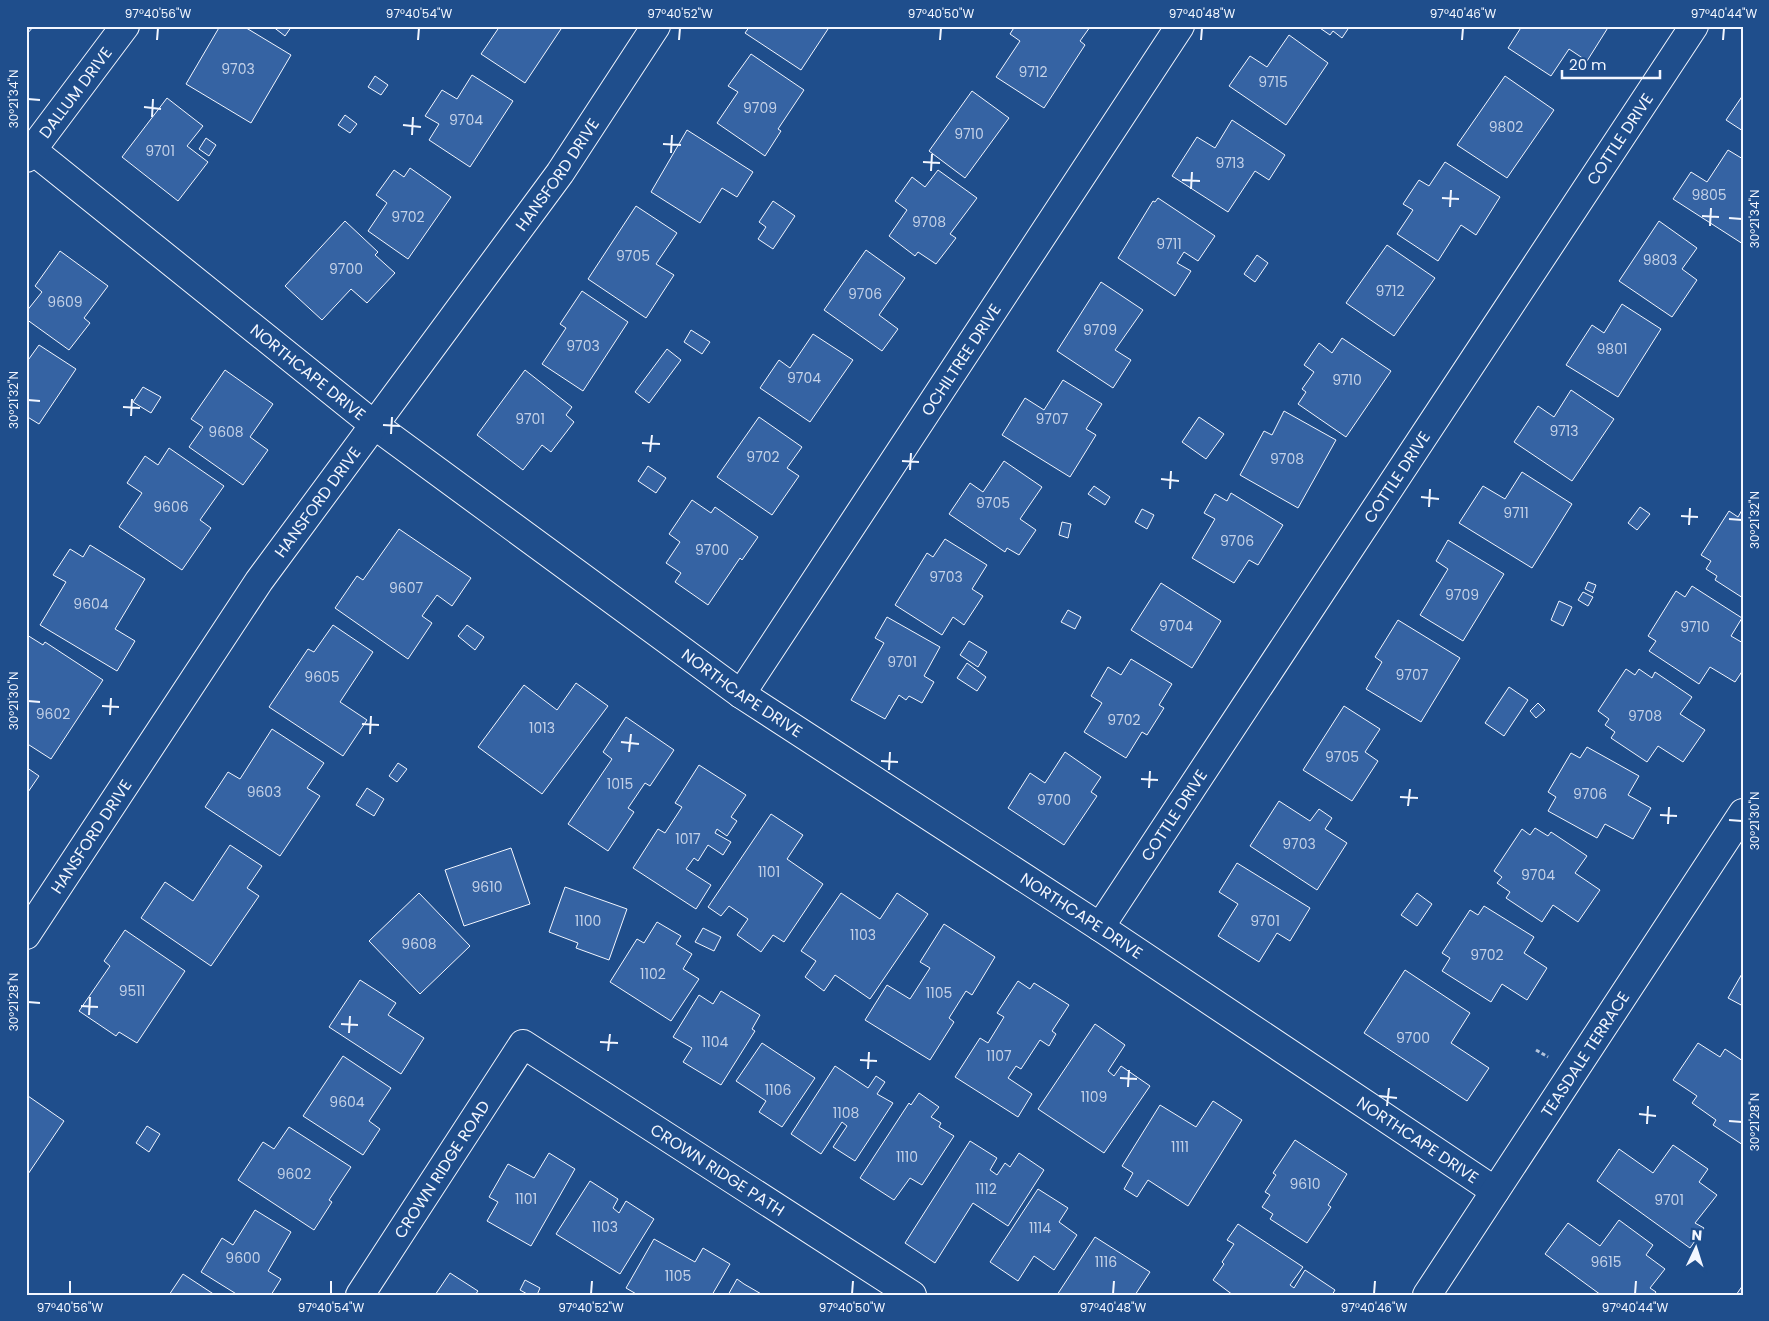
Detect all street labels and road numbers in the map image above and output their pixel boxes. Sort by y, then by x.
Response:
street label: DALLUM DRIVE [33,42,117,143]
street label: COTTLE DRIVE [1581,88,1658,189]
street label: HANSFORD DRIVE [510,114,604,235]
street label: OCHILTREE DRIVE [915,299,1006,420]
street label: NORTHCAPE DRIVE [245,318,371,425]
street label: COTTLE DRIVE [1358,427,1435,527]
street label: HANSFORD DRIVE [269,442,366,562]
street label: NORTHCAPE DRIVE [677,643,807,743]
street label: COTTLE DRIVE [1135,765,1212,866]
street label: HANSFORD DRIVE [45,775,137,898]
street label: NORTHCAPE DRIVE [1016,867,1148,964]
street label: TEASDALE TERRACE [1535,987,1635,1122]
street label: NORTHCAPE DRIVE [1352,1090,1483,1189]
street label: CROWN RIDGE ROAD [388,1096,495,1243]
street label: CROWN RIDGE PATH [646,1118,789,1221]

